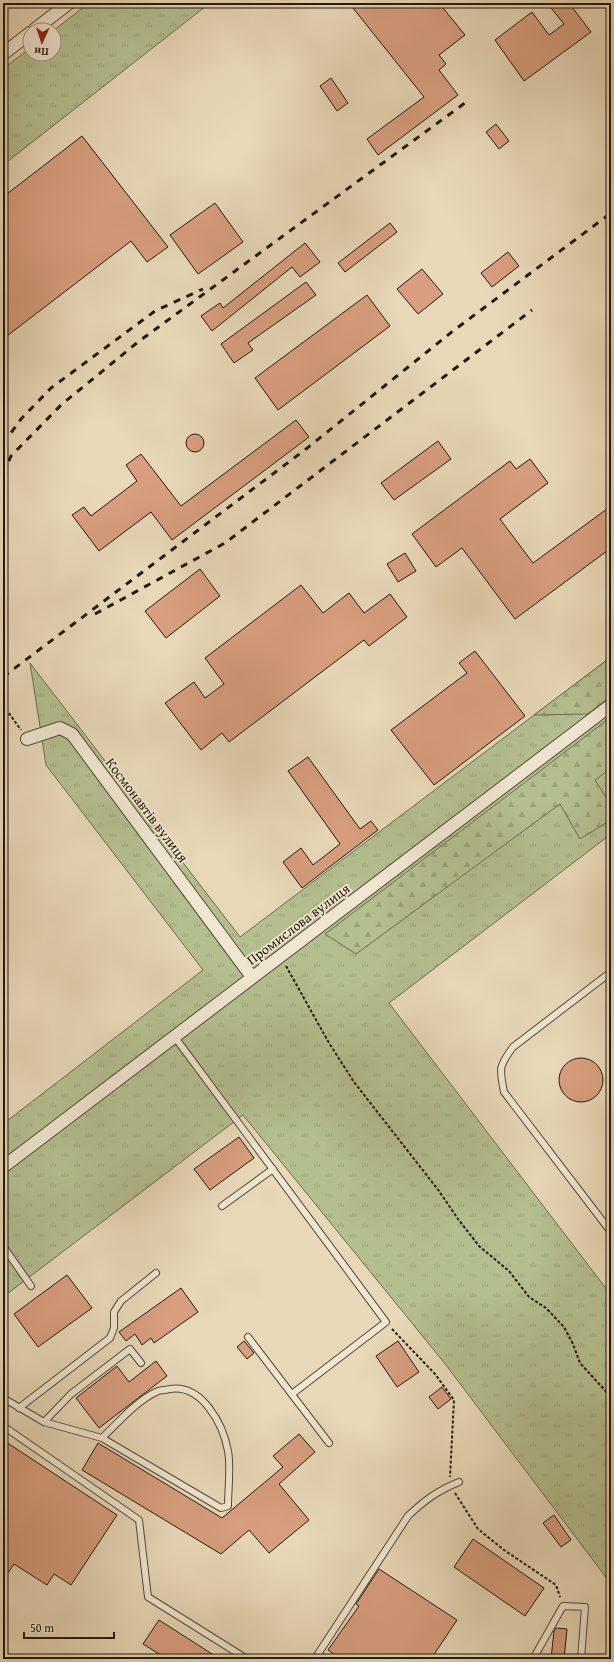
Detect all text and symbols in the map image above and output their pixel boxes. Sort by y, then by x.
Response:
north arrow [22,22,62,62]
text: Пн [34,44,49,60]
street label: Космонавтів вулиця [101,754,193,866]
street label: Промислова вулиця [242,878,354,970]
scale bar [24,1614,114,1640]
text: 50 m [30,1619,54,1636]

